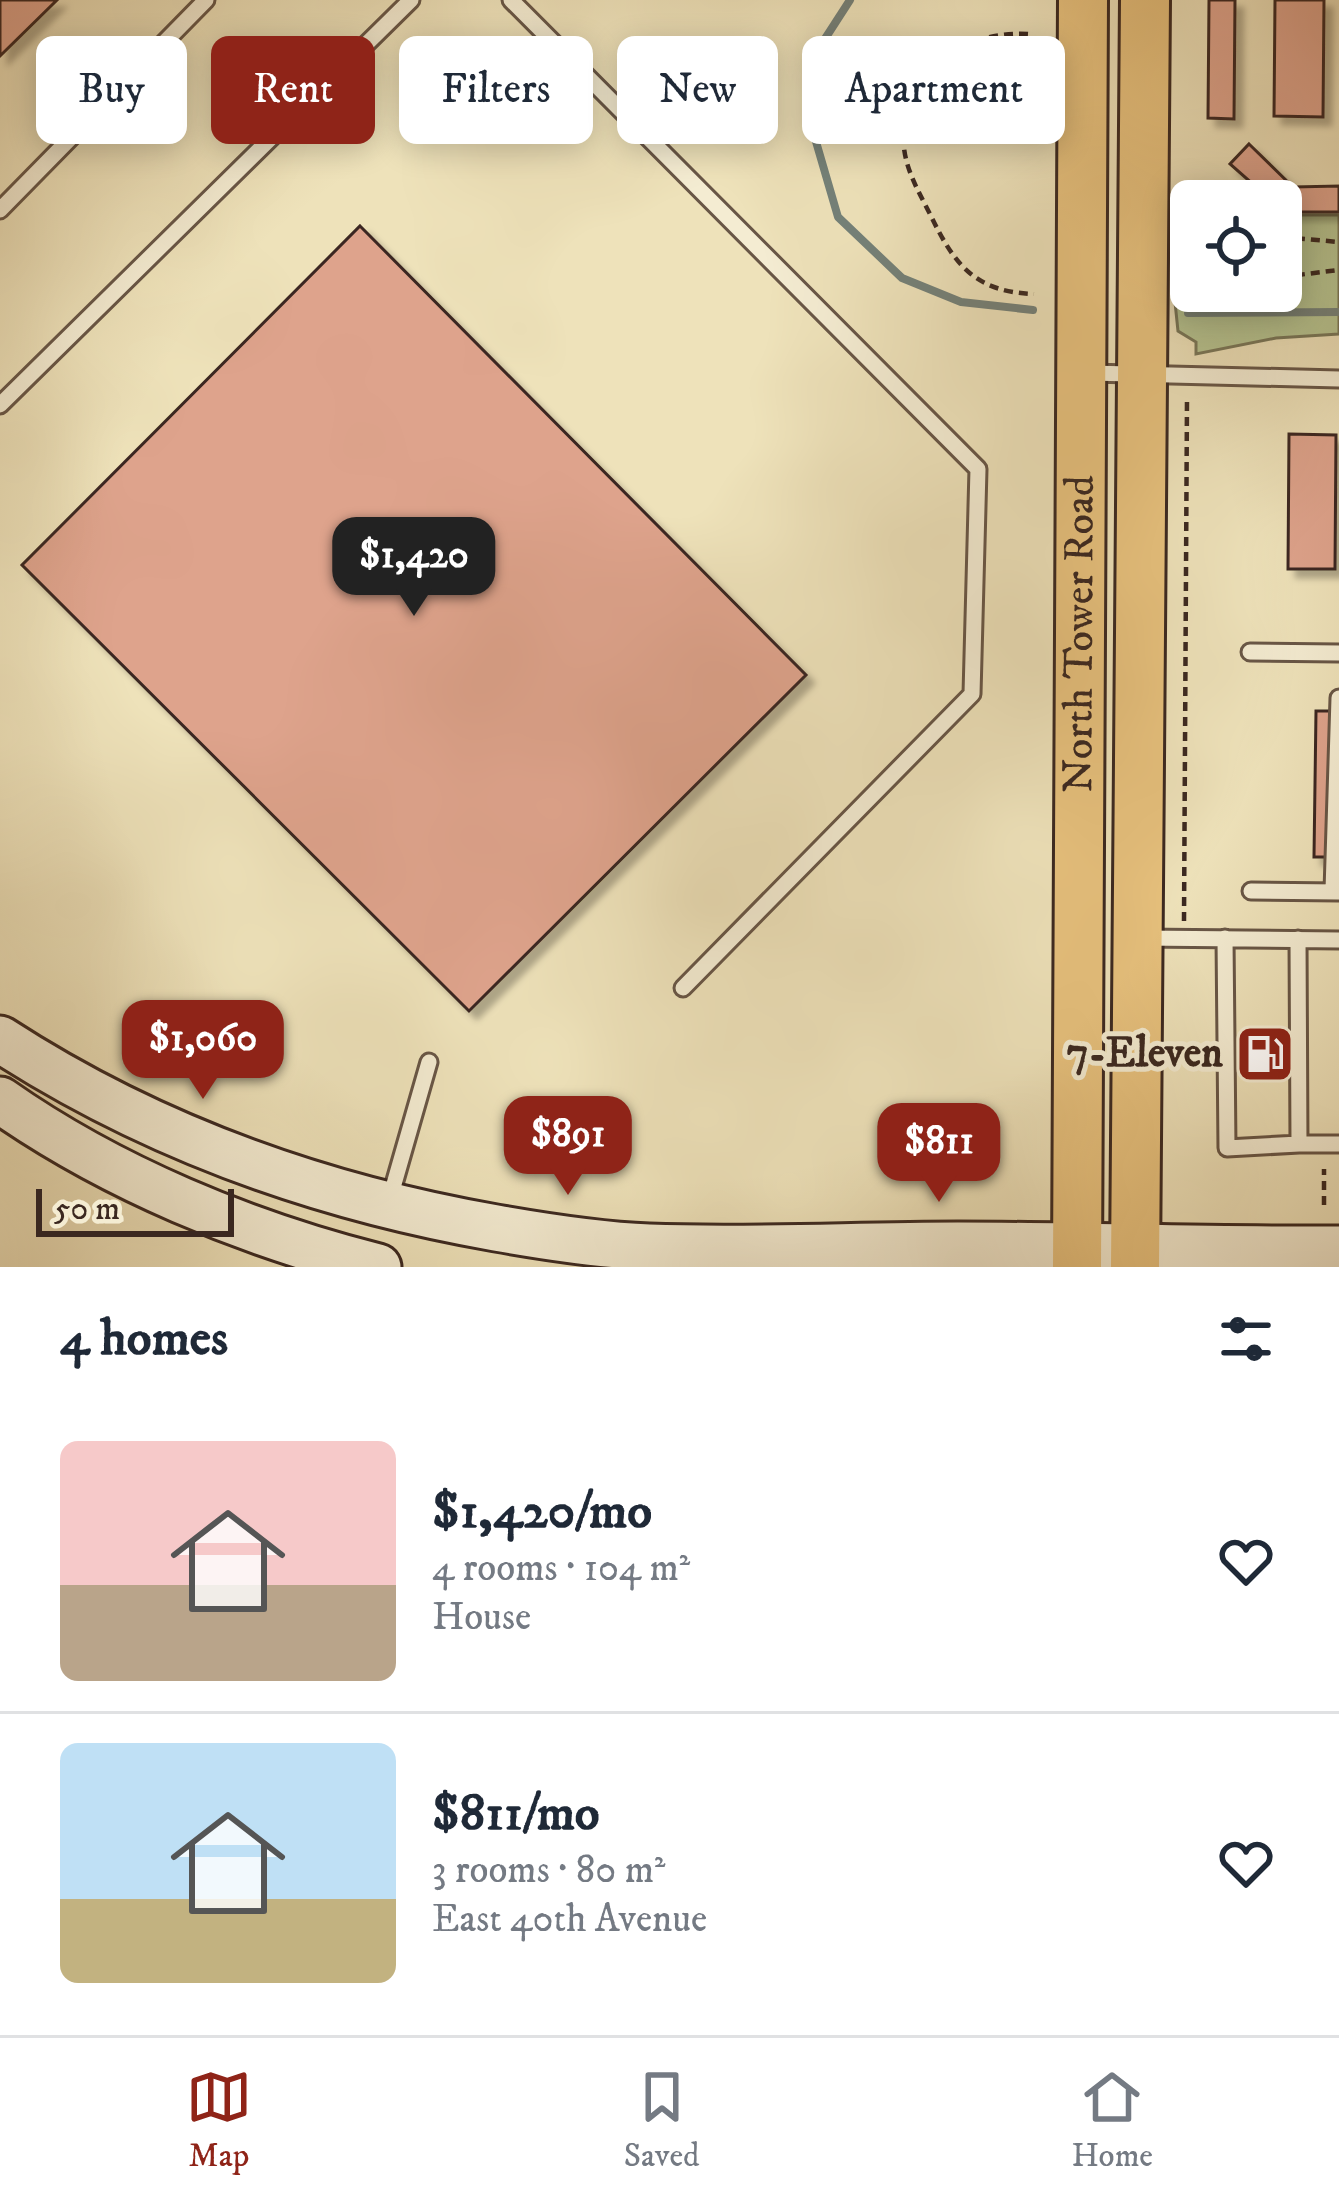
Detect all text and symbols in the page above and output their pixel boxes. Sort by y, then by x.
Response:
chip: Buy [36,36,187,144]
chip: Rent [211,36,375,144]
chip: Filters [399,36,593,144]
chip: New [617,36,778,144]
chip: Apartment [802,36,1065,144]
map controls [1170,180,1302,312]
button: locate [1170,180,1302,312]
street label: North Tower Road [1053,475,1107,793]
pin: $1,420 [316,517,512,619]
text: $1,420 [359,531,469,580]
pin: $1,060 [105,1000,301,1102]
text: $1,060 [149,1014,257,1063]
fuel station icon: 7-Eleven [1234,1023,1296,1085]
place label: 7-Eleven [1067,1028,1223,1080]
pin: $891 [497,1096,639,1198]
pin: $811 [868,1103,1010,1205]
text: $891 [531,1110,605,1159]
text: $811 [904,1117,974,1166]
scale bar [36,1183,234,1236]
text: 50 m [54,1189,120,1230]
icon: filters [1213,1306,1279,1372]
text: 4 homes [60,1307,228,1371]
text: $1,420/mo [432,1480,652,1544]
icon: home [156,1489,300,1633]
icon: heart [1213,1528,1279,1594]
text: 4 rooms · 104 m² [432,1544,690,1593]
text: House [432,1593,531,1642]
text: $811/mo [432,1782,600,1846]
icon: home [156,1791,300,1935]
icon: heart [1213,1830,1279,1896]
text: 3 rooms · 80 m² [432,1846,665,1895]
text: East 40th Avenue [432,1895,707,1944]
tab: Map [186,2064,252,2177]
tab: Saved [624,2064,700,2177]
tab: Home [1071,2064,1153,2177]

